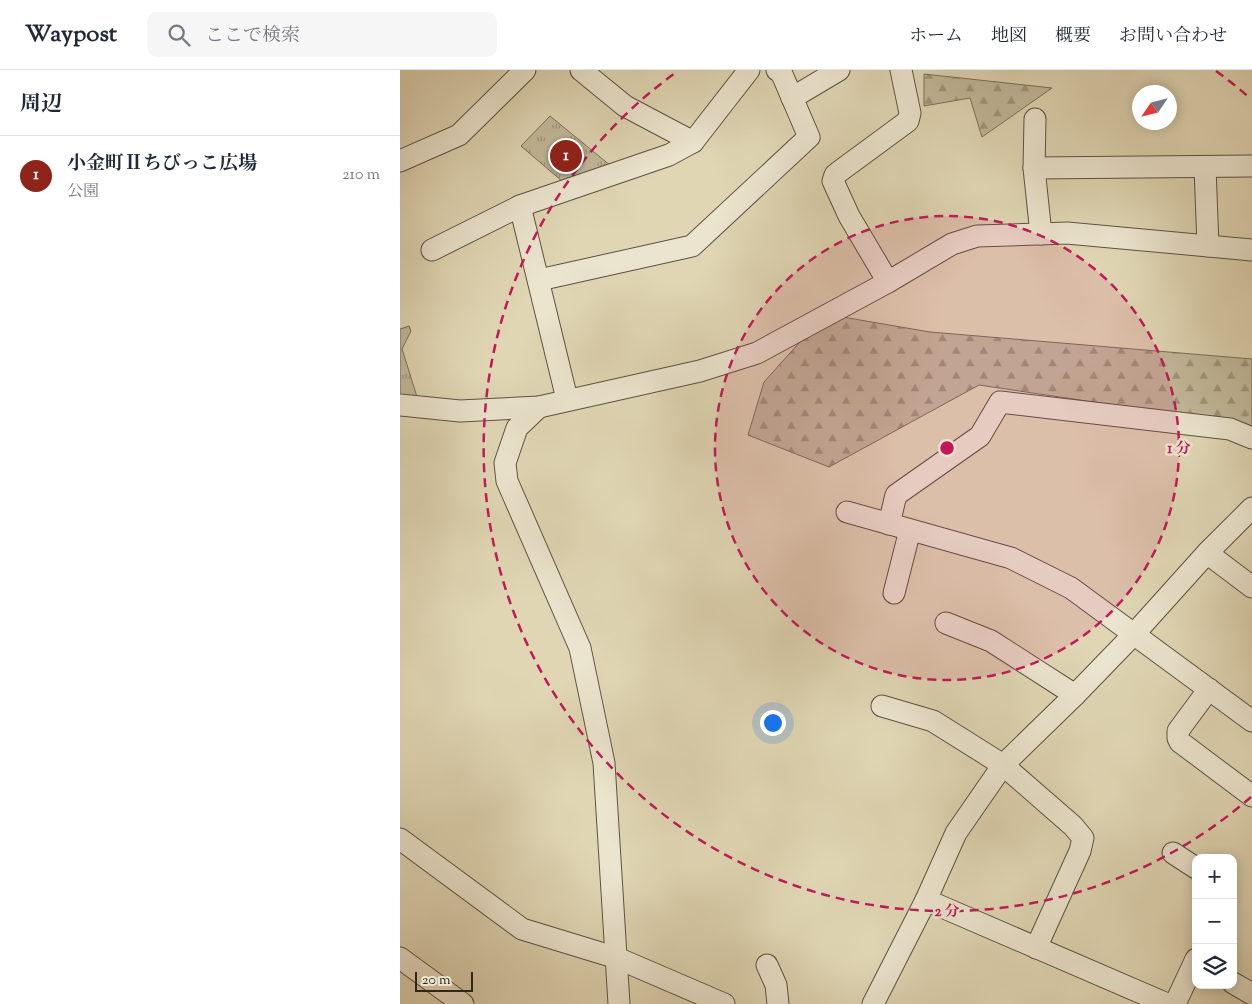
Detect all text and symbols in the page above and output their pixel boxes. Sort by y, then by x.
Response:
search box [147,12,497,57]
text: Waypost [25,18,117,52]
icon: search [165,21,193,49]
text: ここで検索 [205,23,300,50]
text: ホーム [909,24,963,50]
text: 地図 [991,24,1027,50]
text: 概要 [1055,24,1091,50]
text: お問い合わせ [1119,24,1227,50]
north arrow [1132,85,1177,130]
text: 周辺 [20,90,62,120]
pin: 1 [550,137,582,175]
text: 小金町Ⅱちびっこ広場 [67,151,257,178]
text: 1 [33,164,39,187]
text: 210 m [342,164,380,187]
text: 公園 [67,181,99,204]
centre of rings [938,439,956,457]
text: 1 分 [1167,439,1191,460]
your location [760,710,786,736]
map controls [1192,854,1237,989]
button: + [1192,854,1237,899]
button: − [1192,899,1237,944]
text: 2 分 [934,902,960,923]
button: layers [1192,944,1237,989]
scale bar [415,969,472,992]
text: 20 m [422,971,451,991]

